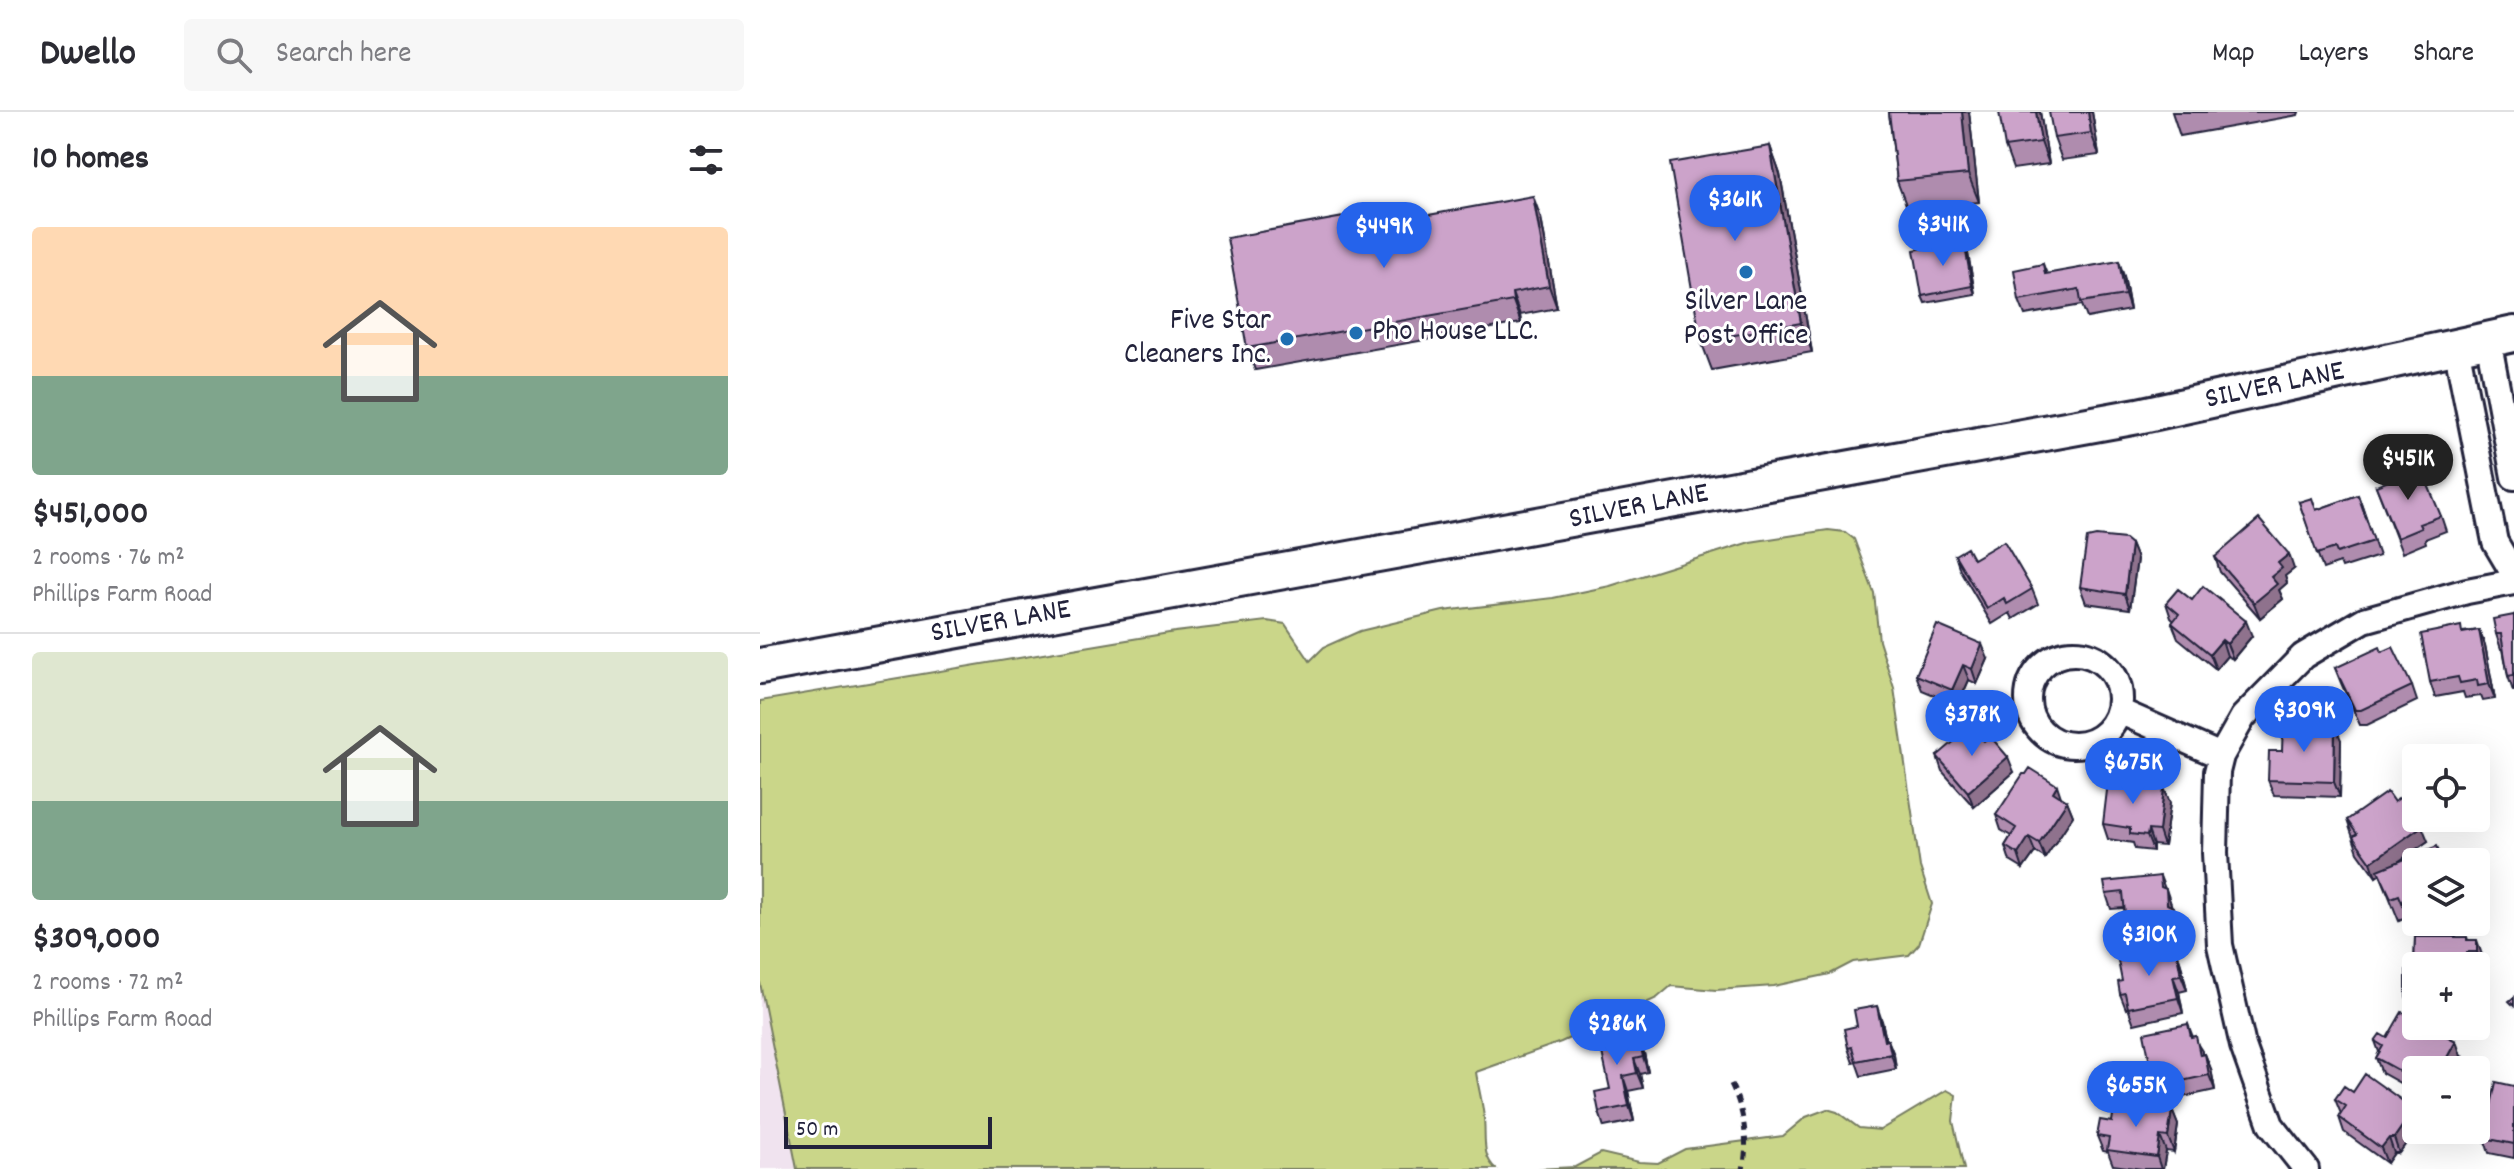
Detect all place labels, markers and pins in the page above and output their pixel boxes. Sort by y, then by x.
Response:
pin: $361K [1679,175,1791,243]
pin: $341K [1887,200,1999,268]
pin: $449K [1328,202,1440,270]
marker: Silver Lane Post Office [1737,263,1755,281]
place label: Silver Lane Post Office [1684,282,1808,359]
place label: Five Star Cleaners Inc. [1124,301,1271,378]
place label: Pho House LLC. [1372,312,1538,355]
marker: Pho House LLC. [1347,324,1365,342]
marker: Five Star Cleaners Inc. [1278,330,1296,348]
pin: $451K [2352,434,2464,502]
pin: $309K [2248,686,2360,754]
pin: $378K [1916,690,2028,758]
pin: $675K [2077,738,2189,806]
pin: $310K [2093,910,2205,978]
pin: $286K [1561,999,1673,1067]
pin: $655K [2080,1061,2192,1129]

